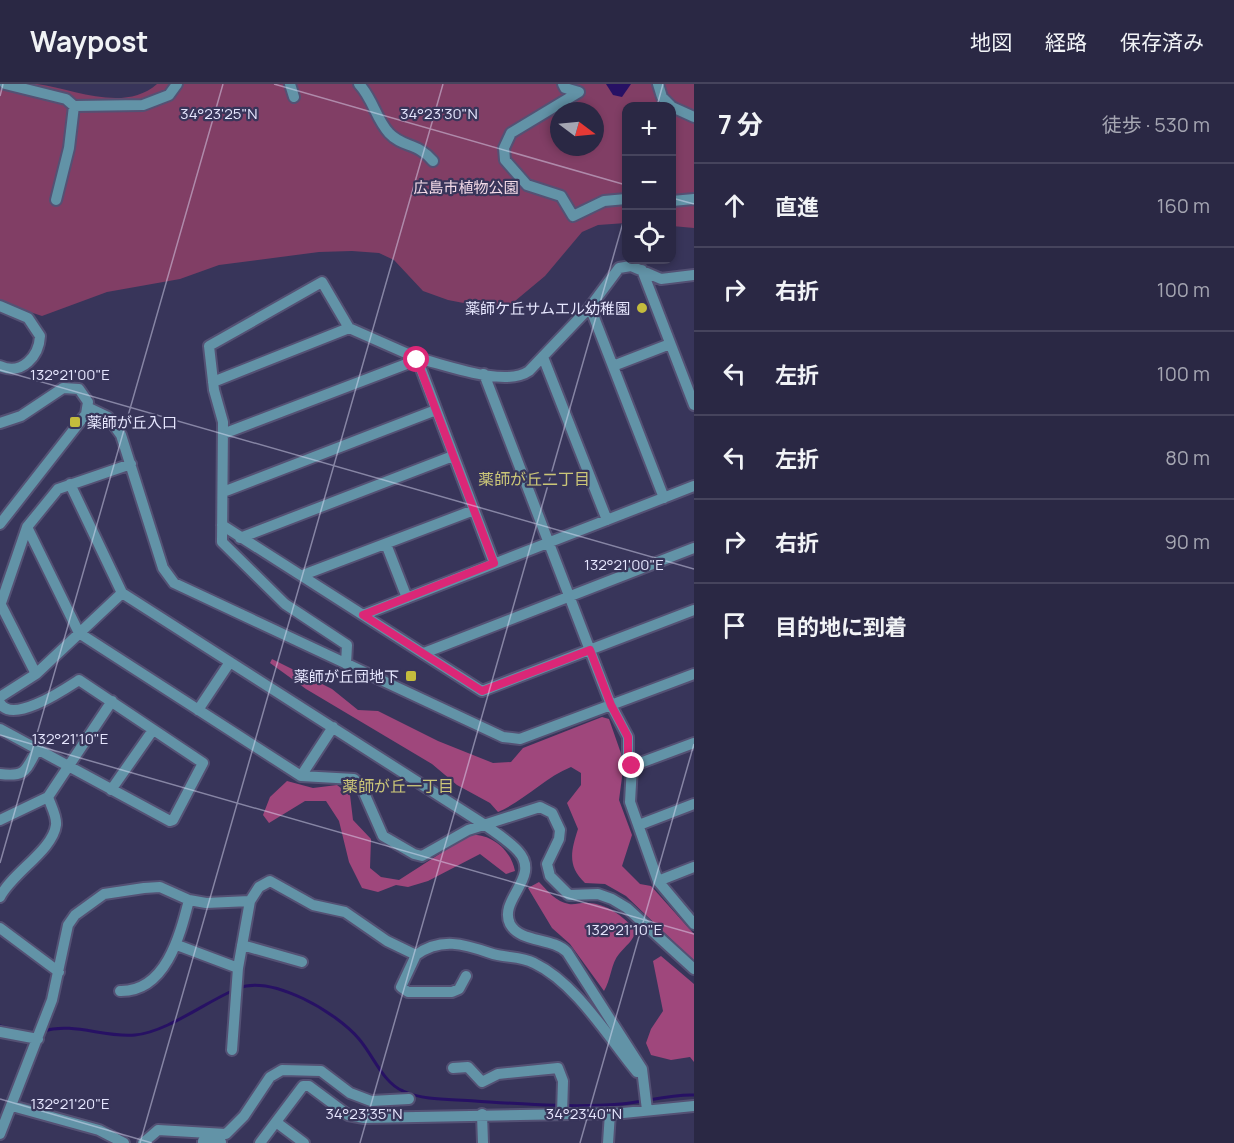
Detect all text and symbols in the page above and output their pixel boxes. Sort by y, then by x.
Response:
text: Waypost [30,22,149,60]
text: 地図 [970,28,1012,56]
text: 経路 [1045,28,1087,56]
text: 保存済み [1120,28,1204,56]
north arrow [550,102,604,156]
map controls [622,102,676,264]
button: + [622,102,676,156]
text: 34°23'25"N [180,103,258,124]
text: 34°23'30"N [400,103,478,124]
text: 7 分 [718,106,763,142]
text: 徒歩 · 530 m [1102,111,1210,138]
button: − [622,156,676,210]
park label: 広島市植物公園 [413,177,519,198]
icon: ahead [718,189,751,222]
text: 直進 [775,192,819,222]
text: 160 m [1157,192,1210,219]
button: locate [622,210,676,264]
icon: right [718,273,751,306]
text: 右折 [775,276,819,306]
text: 100 m [1157,276,1210,303]
place label: 薬師ケ丘サムエル幼稚園 [465,298,630,319]
marker: 薬師ケ丘サムエル幼稚園 [635,301,649,315]
route start [403,346,429,372]
icon: left [718,357,751,390]
text: 左折 [775,360,819,390]
text: 100 m [1157,360,1210,387]
text: 132°21'00"E [30,364,110,385]
place label: 薬師が丘入口 [87,412,177,433]
marker: 薬師が丘入口 [68,415,82,429]
icon: left [718,441,751,474]
text: 左折 [775,444,819,474]
text: 80 m [1165,444,1210,471]
district label: 薬師が丘二丁目 [478,468,590,490]
icon: right [718,525,751,558]
text: 右折 [775,528,819,558]
text: 90 m [1164,528,1210,555]
text: 132°21'00"E [584,554,664,575]
icon: arrive [718,609,751,642]
text: 目的地に到着 [775,612,907,642]
place label: 薬師が丘団地下 [294,666,399,687]
marker: 薬師が丘団地下 [404,669,418,683]
text: 132°21'10"E [32,728,108,749]
route end [618,752,644,778]
district label: 薬師が丘一丁目 [342,775,454,797]
text: 132°21'10"E [586,919,662,940]
text: 132°21'20"E [30,1093,110,1114]
text: 34°23'35"N [325,1103,403,1124]
text: 34°23'40"N [546,1103,622,1124]

